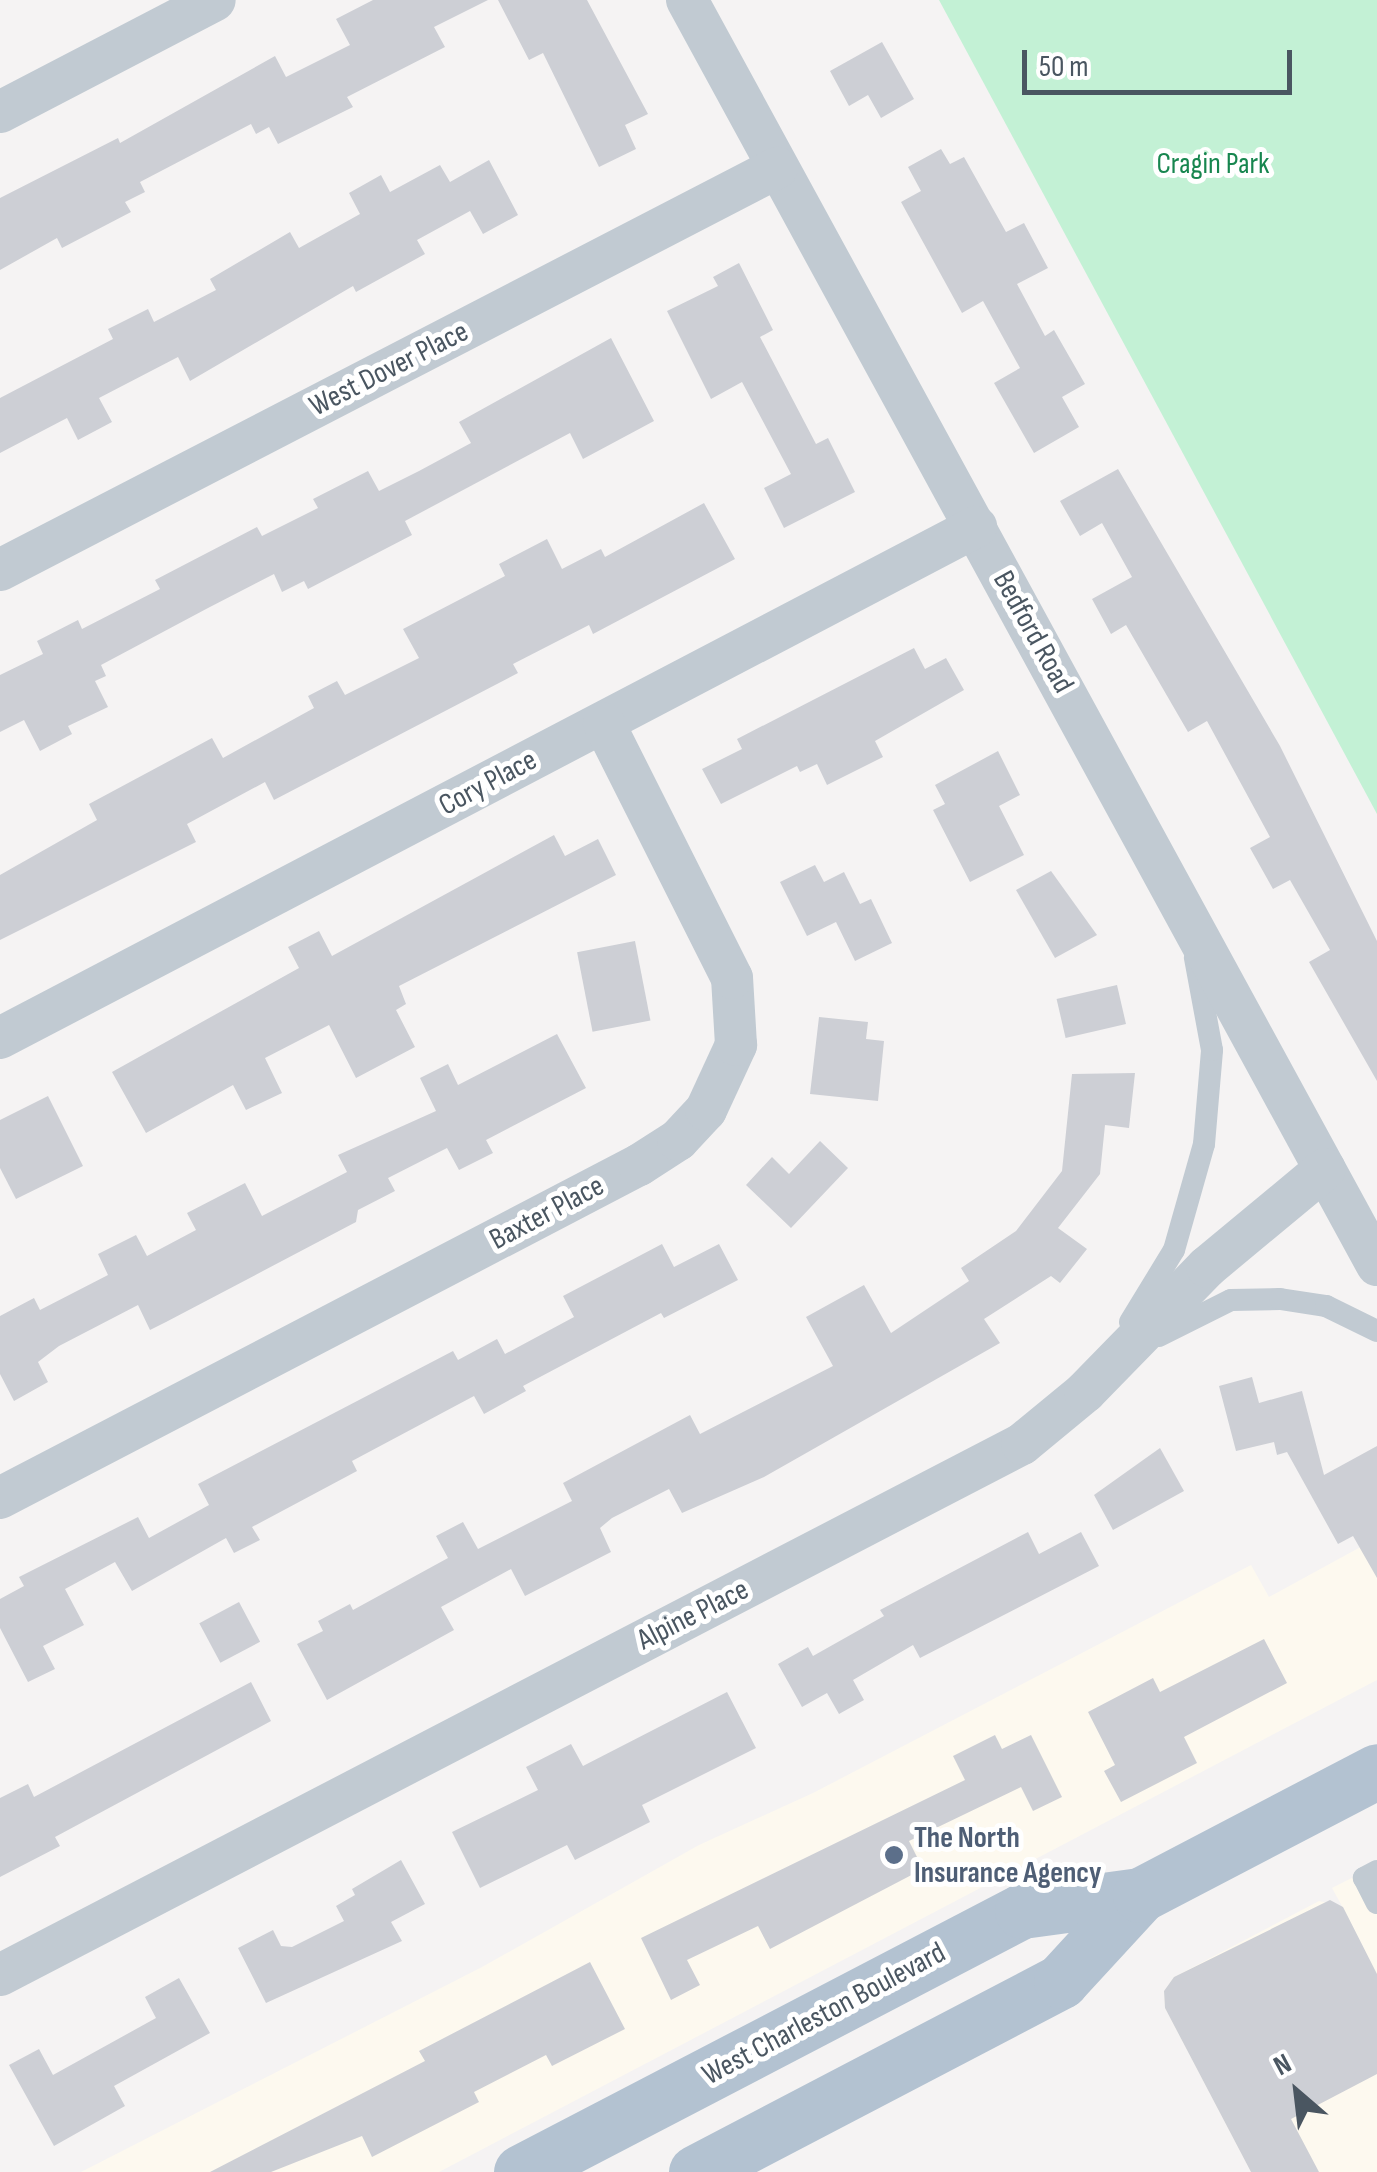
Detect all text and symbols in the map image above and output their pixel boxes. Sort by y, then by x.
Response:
scale bar [1027,30,1297,92]
text: 50 m [1039,49,1088,85]
park label: Cragin Park [1156,146,1270,182]
street label: West Dover Place [304,314,474,424]
street label: Bedford Road [985,565,1081,699]
street label: Cory Place [433,742,543,824]
street label: Baxter Place [484,1168,610,1258]
street label: Alpine Place [631,1572,755,1658]
place label: The North Insurance Agency [914,1820,1101,1890]
marker: The North Insurance Agency [883,1844,905,1866]
street label: West Charleston Boulevard [696,1935,952,2093]
north arrow [1247,2042,1347,2142]
text: N [1268,2047,1297,2083]

